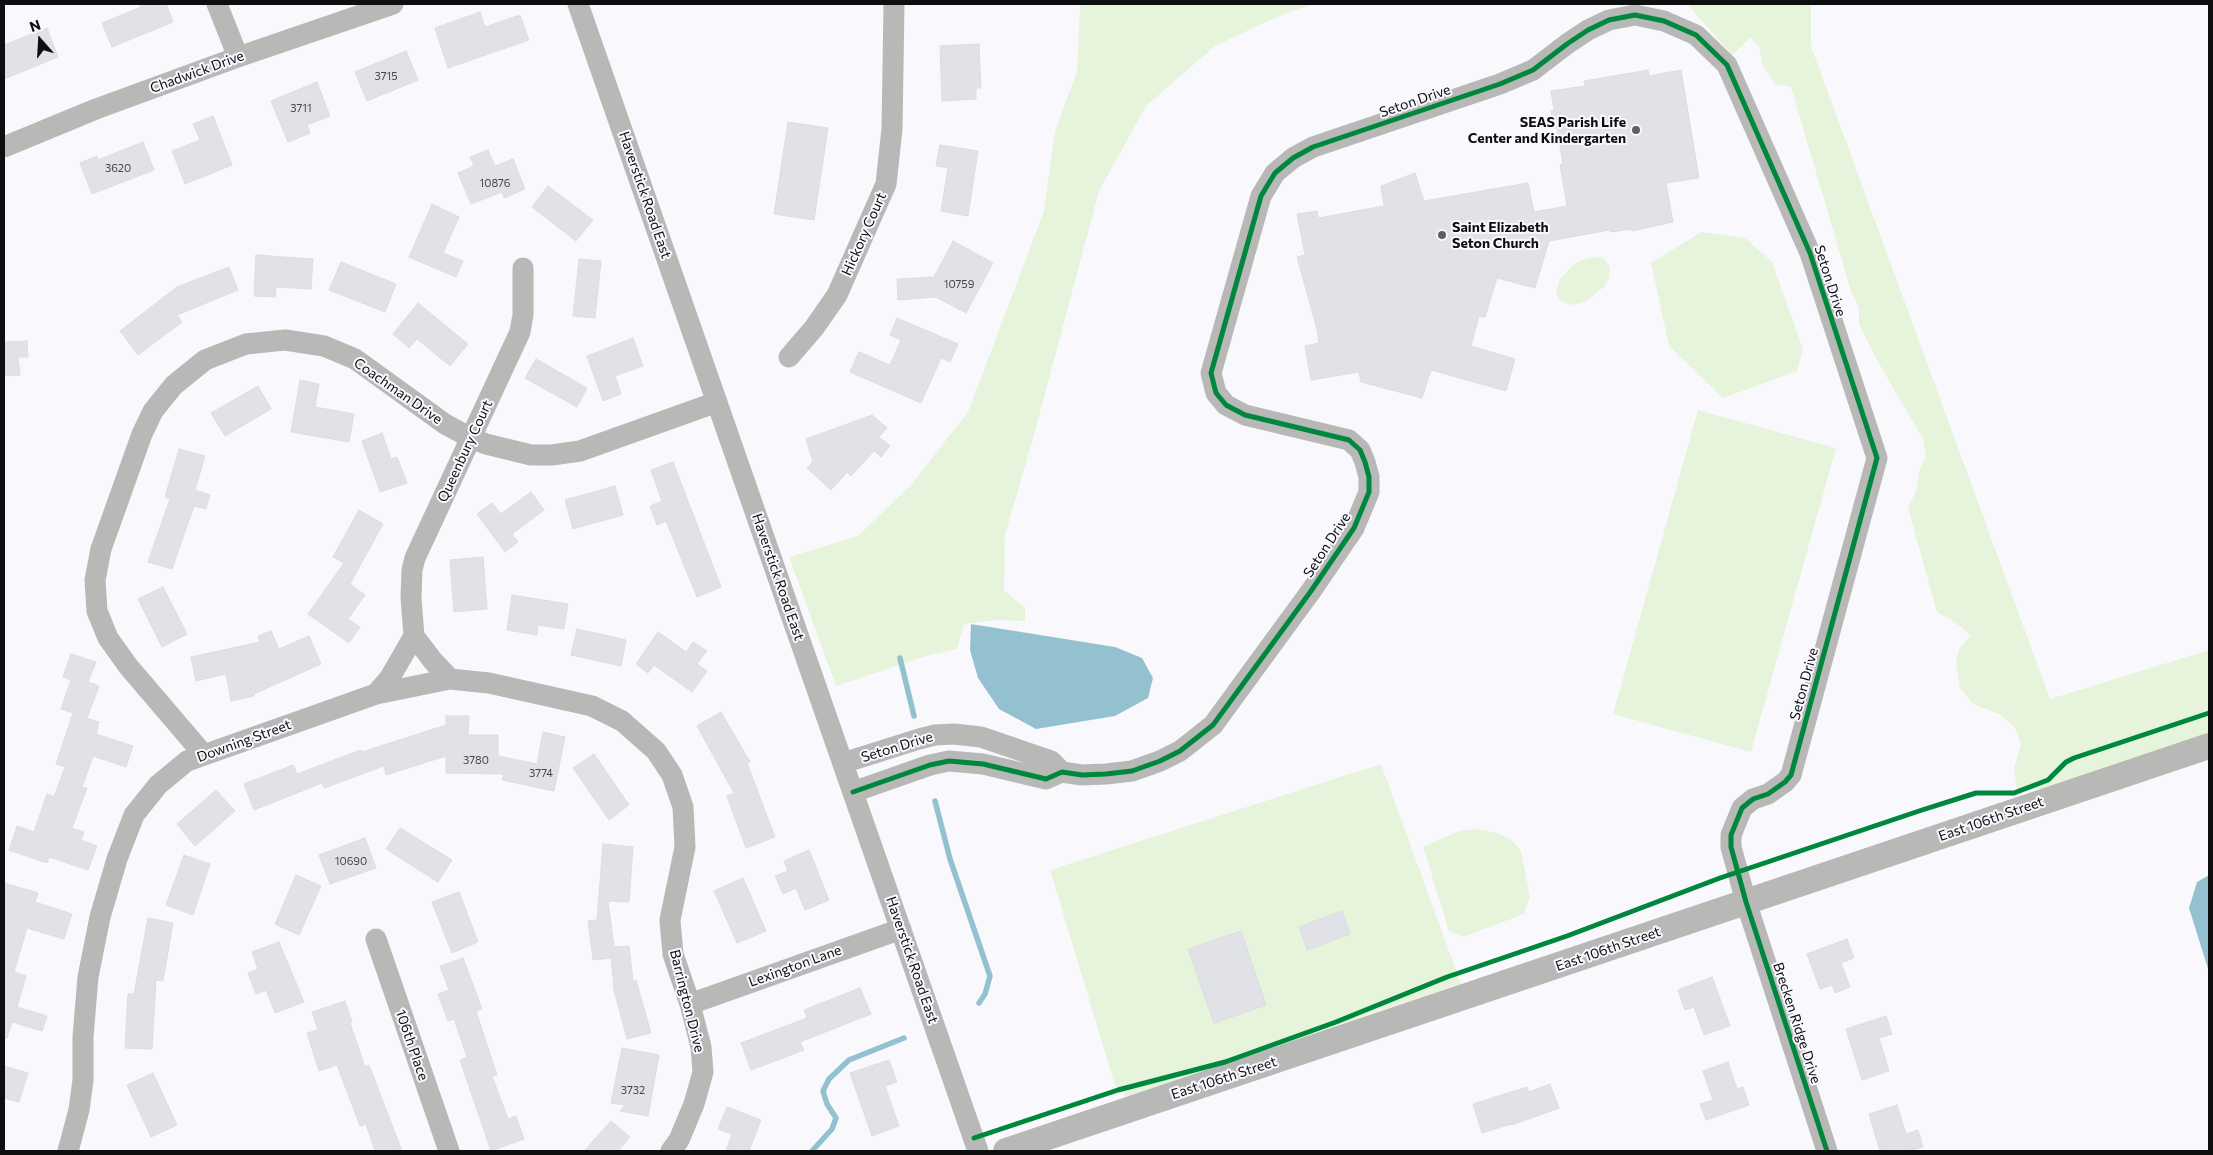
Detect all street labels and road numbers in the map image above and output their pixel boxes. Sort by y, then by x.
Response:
street label: Chadwick Drive [148,47,246,97]
street label: Seton Drive [1377,81,1453,121]
street label: Haverstick Road East [615,129,675,261]
street label: Hickory Court [838,190,890,278]
street label: Seton Drive [1811,243,1849,319]
street label: Coachman Drive [350,354,446,428]
street label: Queenbury Court [434,397,496,505]
street label: Seton Drive [1300,509,1354,581]
street label: Haverstick Road East [748,511,808,643]
street label: Seton Drive [1786,646,1822,722]
street label: Downing Street [195,716,293,766]
street label: Seton Drive [859,728,935,766]
street label: East 106th Street [1936,793,2046,845]
street label: Haverstick Road East [882,894,942,1026]
street label: East 106th Street [1553,923,1663,975]
street label: Lexington Lane [746,941,844,991]
street label: Barrington Drive [666,948,708,1054]
street label: Brecken Ridge Drive [1769,960,1825,1086]
street label: 106th Place [392,1007,432,1083]
street label: East 106th Street [1169,1053,1279,1103]

